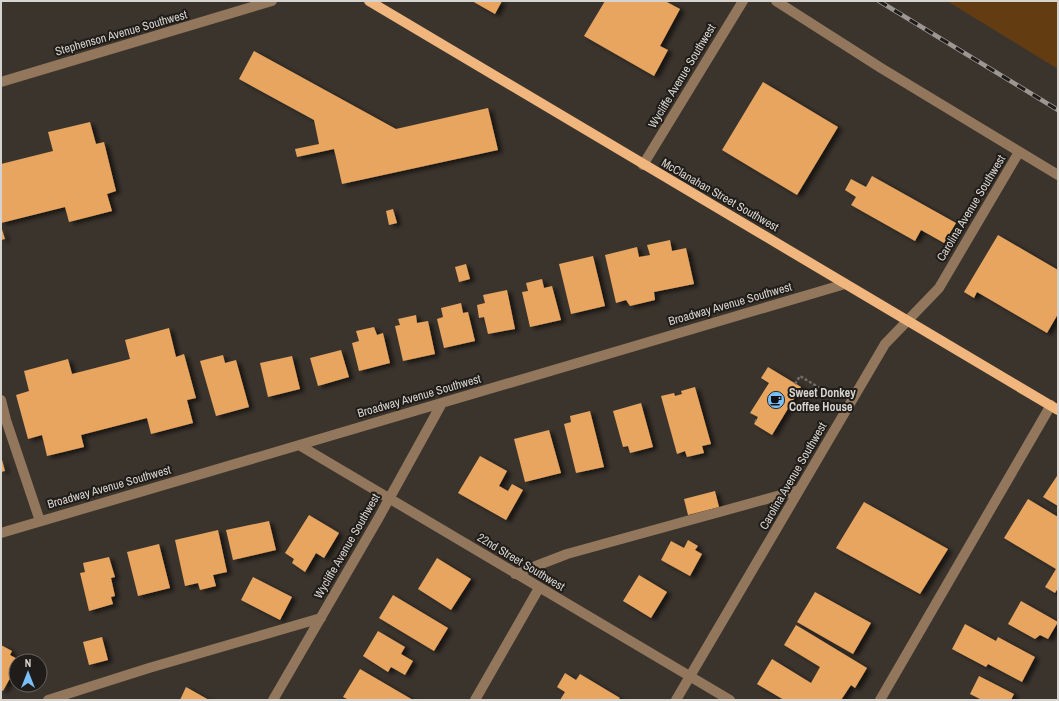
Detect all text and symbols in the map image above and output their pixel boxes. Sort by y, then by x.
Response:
street label: Stephenson Avenue Southwest [53,6,189,60]
street label: Wycliffe Avenue Southwest [645,21,720,131]
street label: Carolina Avenue Southwest [933,152,1009,264]
street label: McClanahan Street Southwest [658,155,782,235]
street label: Broadway Avenue Southwest [666,279,794,329]
street label: Broadway Avenue Southwest [355,371,483,421]
place label: Sweet Donkey Coffee House [789,385,856,415]
cafe icon: Sweet Donkey Coffee House [766,390,786,410]
street label: Carolina Avenue Southwest [756,419,830,533]
street label: Broadway Avenue Southwest [45,462,173,512]
street label: Wycliffe Avenue Southwest [310,490,384,601]
street label: 22nd Street Southwest [474,529,568,595]
north arrow [8,653,48,693]
text: N [25,656,31,670]

